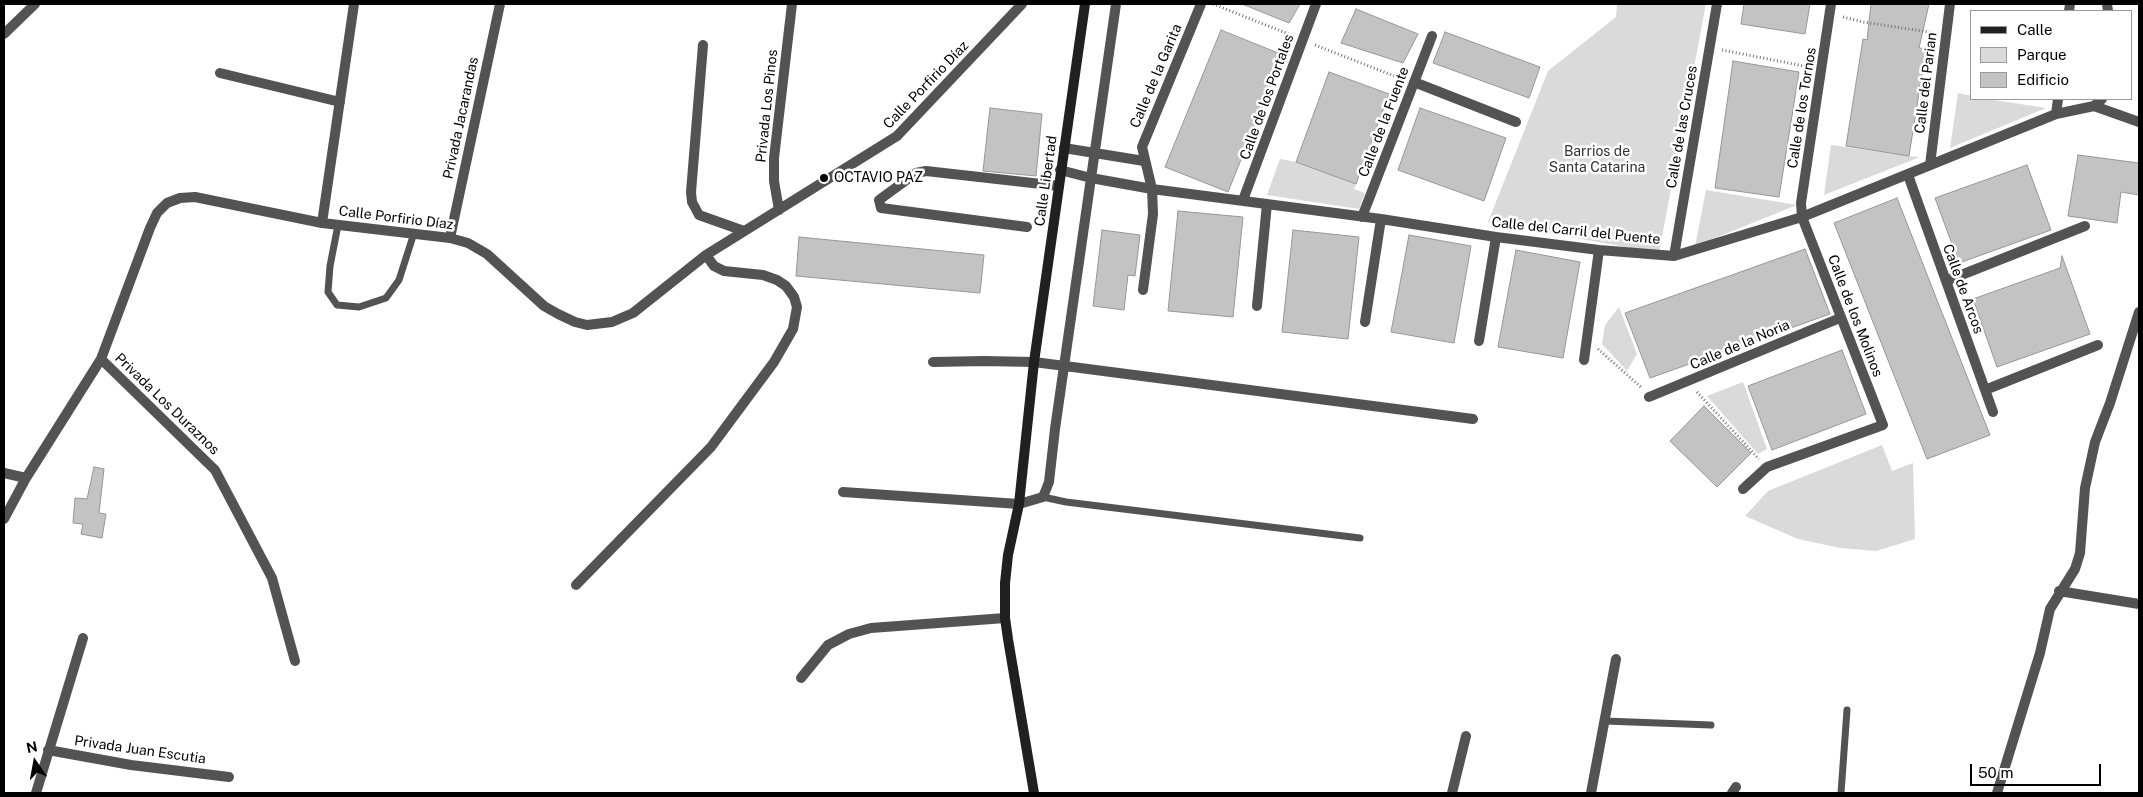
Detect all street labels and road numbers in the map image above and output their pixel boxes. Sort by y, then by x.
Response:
street label: Calle de la Garita [1126,21,1186,131]
street label: Calle del Parian [1911,31,1941,135]
street label: Calle de los Portales [1236,32,1298,162]
street label: Calle Porfirio Díaz [880,38,972,132]
street label: Calle de los Tornos [1784,46,1820,170]
street label: Privada Los Pinos [753,49,781,163]
street label: Privada Jacarandas [440,55,482,181]
street label: Calle de la Fuente [1355,64,1413,180]
street label: Calle de las Cruces [1663,64,1701,190]
street label: Calle Libertad [1031,135,1061,227]
street label: Calle Porfirio Díaz [338,203,454,233]
street label: Calle del Carril del Puente [1491,214,1661,248]
street label: Calle de Arcos [1939,242,1987,336]
street label: Calle de los Molinos [1824,253,1886,379]
street label: Calle de la Noria [1688,316,1792,374]
street label: Privada Los Duraznos [111,350,223,458]
street label: Privada Juan Escutia [73,732,207,768]

